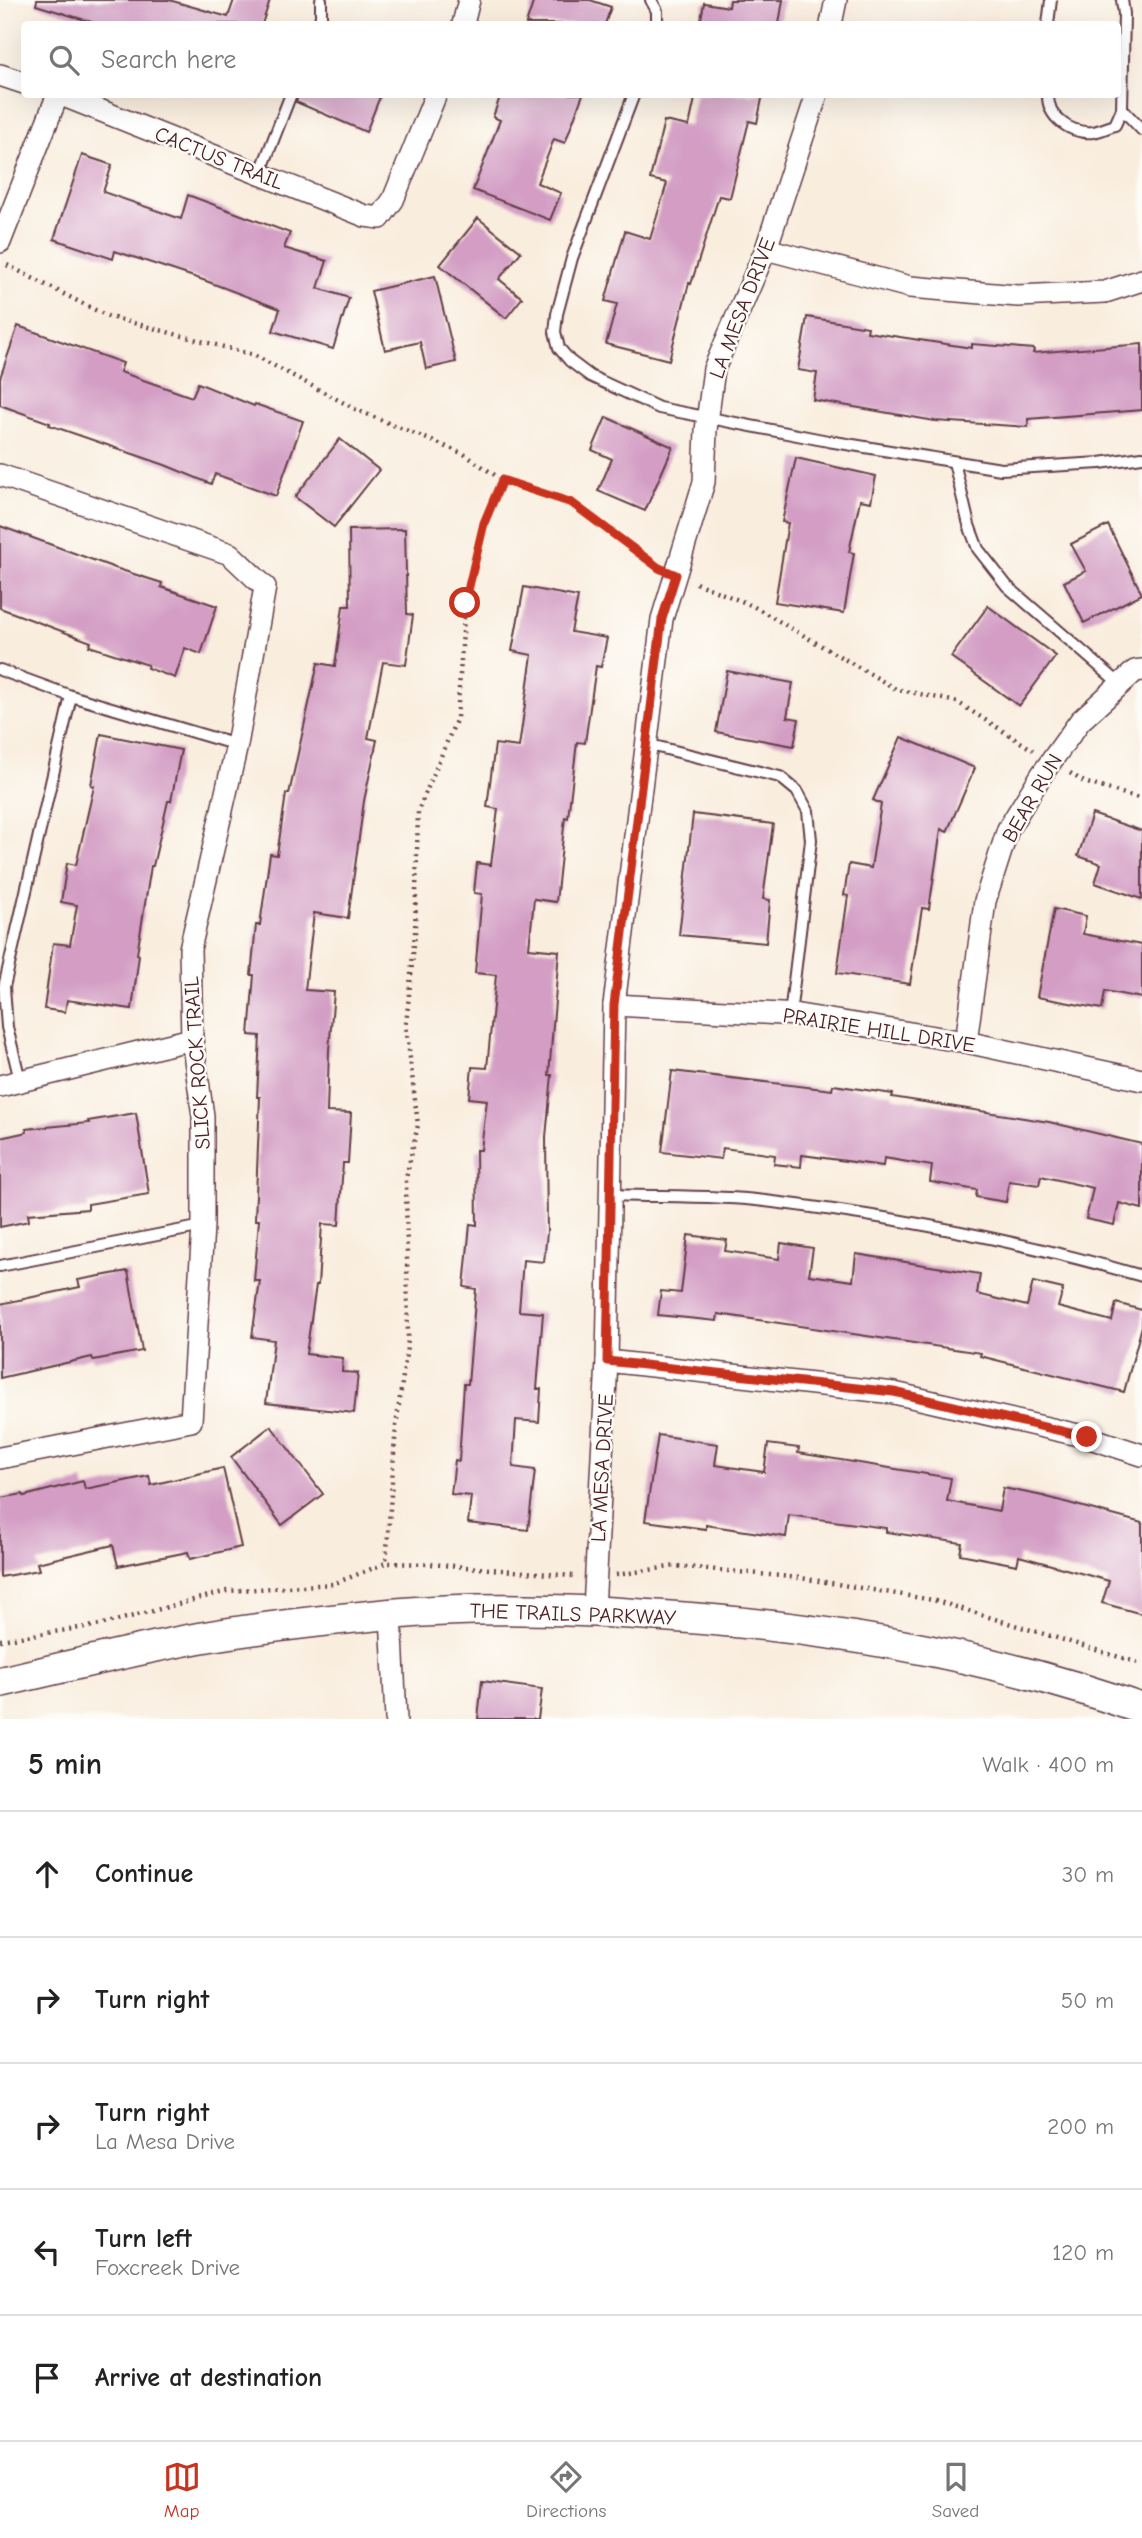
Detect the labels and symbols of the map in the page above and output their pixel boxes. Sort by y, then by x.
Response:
street label: CACTUS TRAIL [151,121,287,195]
street label: LA MESA DRIVE [704,234,780,382]
route start [449,587,480,618]
street label: BEAR RUN [997,749,1067,847]
street label: SLICK ROCK TRAIL [179,975,215,1150]
street label: PRAIRIE HILL DRIVE [781,1003,977,1057]
street label: LA MESA DRIVE [586,1393,618,1543]
route end [1071,1421,1102,1452]
street label: THE TRAILS PARKWAY [469,1598,677,1630]

